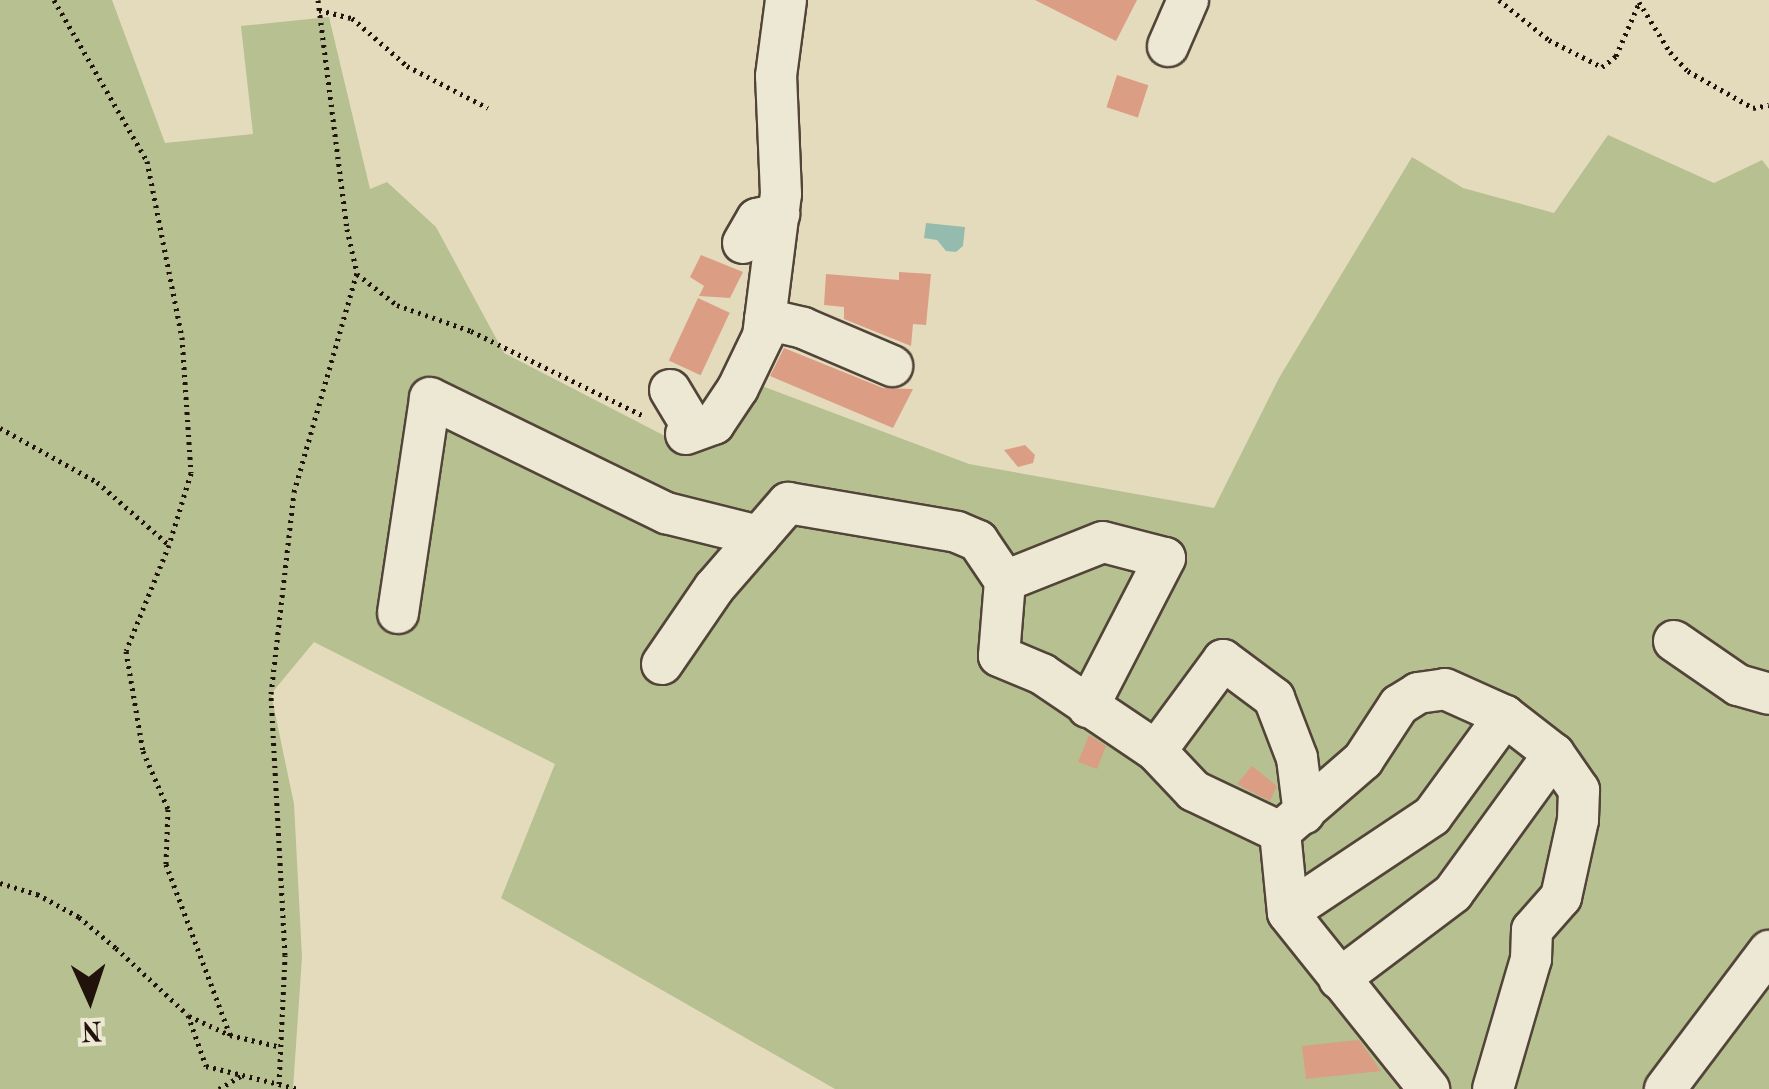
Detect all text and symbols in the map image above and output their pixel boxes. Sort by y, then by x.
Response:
north arrow [40,949,140,1049]
text: N [80,1014,103,1043]

